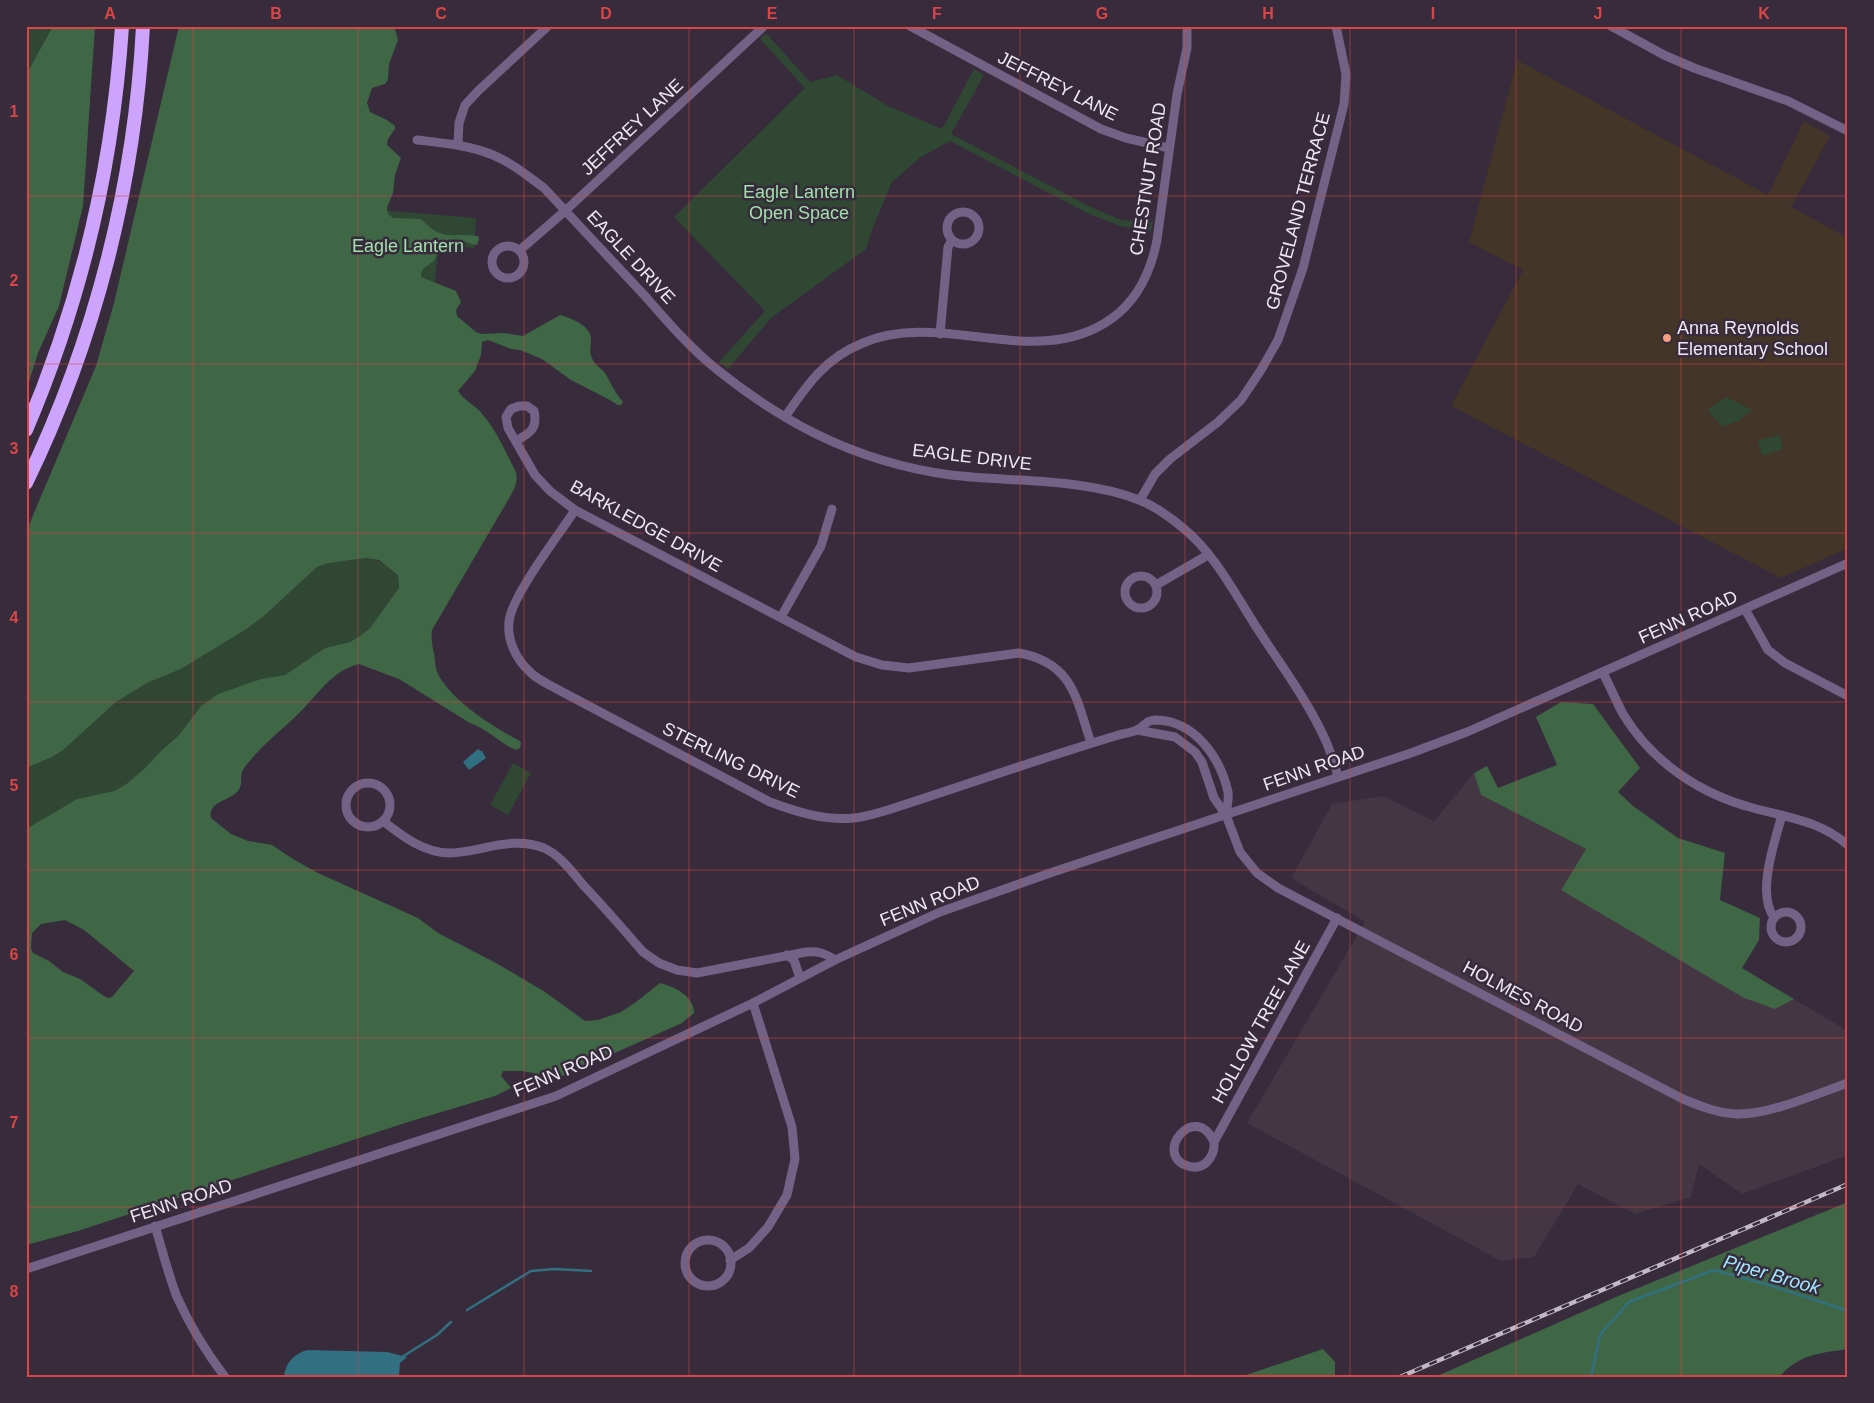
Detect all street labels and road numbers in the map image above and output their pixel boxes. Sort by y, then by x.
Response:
street label: JEFFREY LANE [995,47,1121,125]
street label: JEFFREY LANE [577,75,687,179]
street label: CHESTNUT ROAD [1126,101,1170,257]
street label: GROVELAND TERRACE [1262,110,1334,312]
street label: EAGLE DRIVE [583,206,679,308]
street label: EAGLE DRIVE [911,440,1033,474]
street label: BARKLEDGE DRIVE [567,476,725,576]
street label: FENN ROAD [1636,586,1740,648]
street label: STERLING DRIVE [659,718,803,802]
street label: FENN ROAD [1261,741,1367,795]
street label: FENN ROAD [877,872,983,930]
street label: HOLLOW TREE LANE [1208,937,1314,1107]
street label: HOLMES ROAD [1460,957,1586,1037]
street label: FENN ROAD [510,1041,616,1101]
street label: FENN ROAD [127,1175,235,1227]

